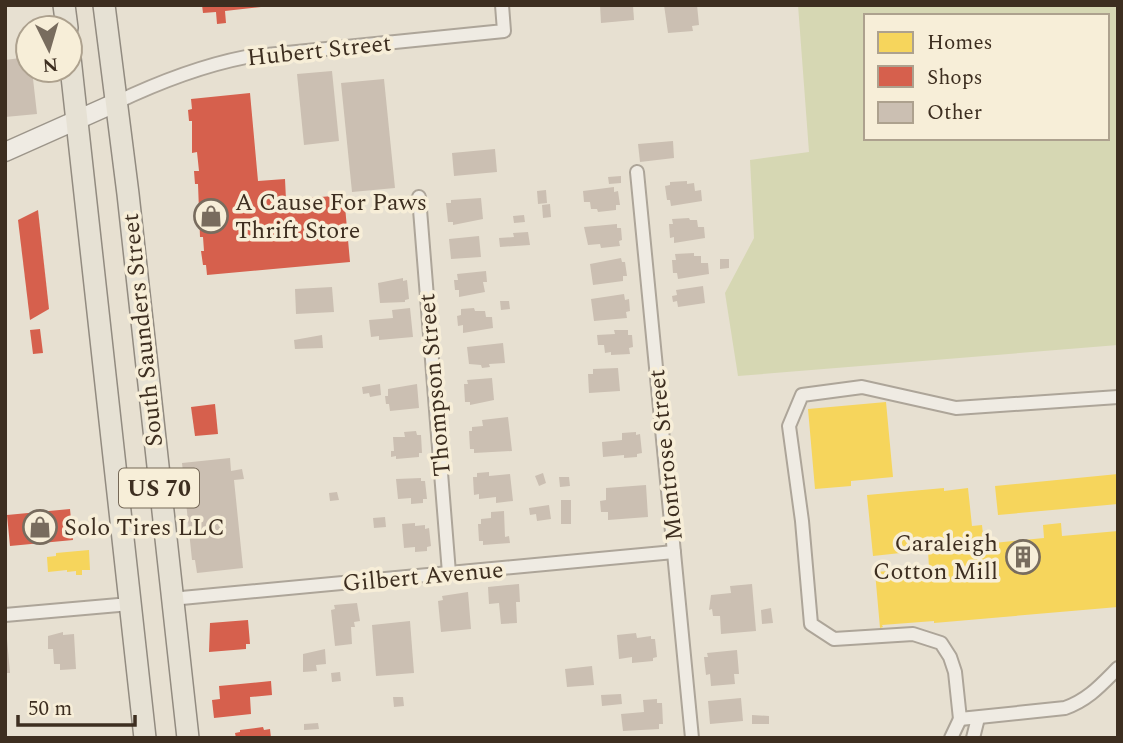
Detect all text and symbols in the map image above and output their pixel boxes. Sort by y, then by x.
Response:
north arrow [14,14,84,84]
legend [864,14,1109,140]
street label: Hubert Street [245,26,393,76]
text: Homes [927,27,993,59]
text: N [41,49,59,80]
text: Shops [927,62,983,94]
text: Other [927,97,982,129]
place label: A Cause For Paws Thrift Store [235,185,427,249]
shop icon: A Cause For Paws Thrift Store [192,197,230,235]
street label: South Saunders Street [113,211,173,448]
street label: Thompson Street [409,292,461,478]
street label: Montrose Street [639,367,693,542]
road number: US 70 [119,468,199,508]
shop icon: Solo Tires LLC [21,508,59,546]
place label: Solo Tires LLC [64,510,225,546]
place label: Caraleigh Cotton Mill [873,526,998,590]
building icon: Caraleigh Cotton Mill [1004,538,1042,576]
street label: Gilbert Avenue [341,552,505,602]
scale bar [18,684,135,728]
text: 50 m [28,693,72,725]

